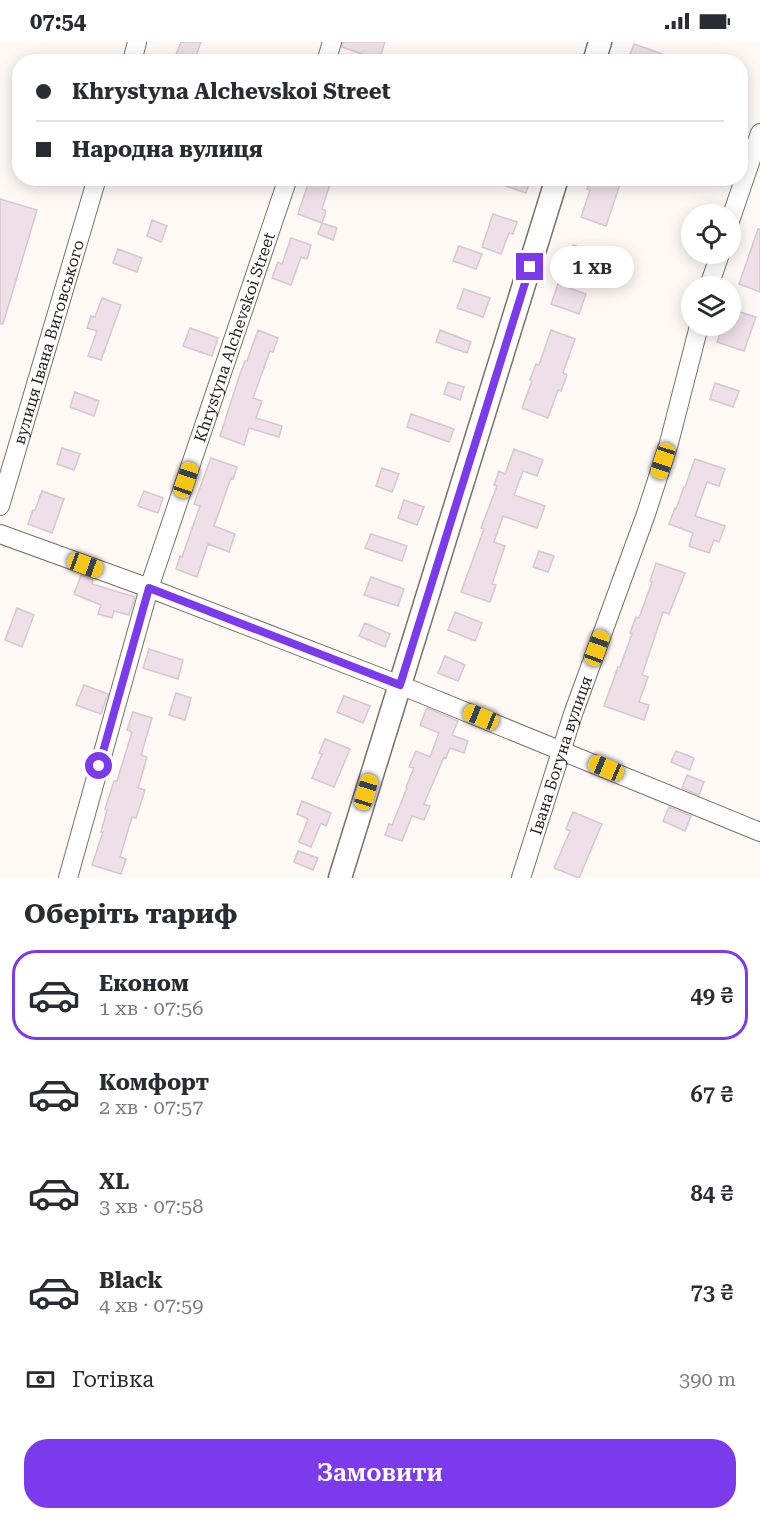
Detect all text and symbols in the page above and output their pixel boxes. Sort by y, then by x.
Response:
text: 07:54 [30,9,86,34]
text: Khrystyna Alchevskoi Street [72,79,391,104]
text: Народна вулиця [72,137,263,162]
map controls [681,204,741,336]
button: locate [681,204,741,264]
street label: Khrystyna Alchevskoi Street [190,230,278,444]
street label: вулиця Івана Виговського [9,237,88,447]
callout: 1 хв [551,246,635,288]
route end [516,253,543,280]
text: 1 хв [572,255,612,279]
button: layers [681,276,741,336]
car [649,441,677,481]
car [172,460,200,500]
car [65,550,105,580]
car [582,628,612,668]
street label: Івана Богуна вулиця [526,673,596,837]
car [461,702,501,732]
route start [85,752,112,779]
car [586,753,626,783]
car [352,772,380,812]
text: Оберіть тариф [24,898,237,930]
icon: car [27,968,81,1022]
text: Економ [99,971,189,996]
text: 49 ₴ [690,983,733,1008]
text: 1 хв · 07:56 [99,996,203,1020]
icon: car [27,1067,81,1121]
text: Комфорт [99,1070,209,1095]
text: 67 ₴ [690,1082,733,1107]
text: 2 хв · 07:57 [99,1095,203,1119]
icon: car [27,1166,81,1220]
text: XL [99,1169,129,1194]
text: 84 ₴ [690,1181,733,1206]
text: 3 хв · 07:58 [99,1194,203,1218]
icon: car [27,1265,81,1319]
text: Black [99,1268,163,1293]
text: 73 ₴ [690,1280,733,1305]
text: 4 хв · 07:59 [99,1293,203,1317]
icon: cash [24,1363,57,1396]
text: Готівка [72,1367,154,1392]
text: 390 m [679,1367,736,1391]
button: Замовити [24,1439,736,1508]

